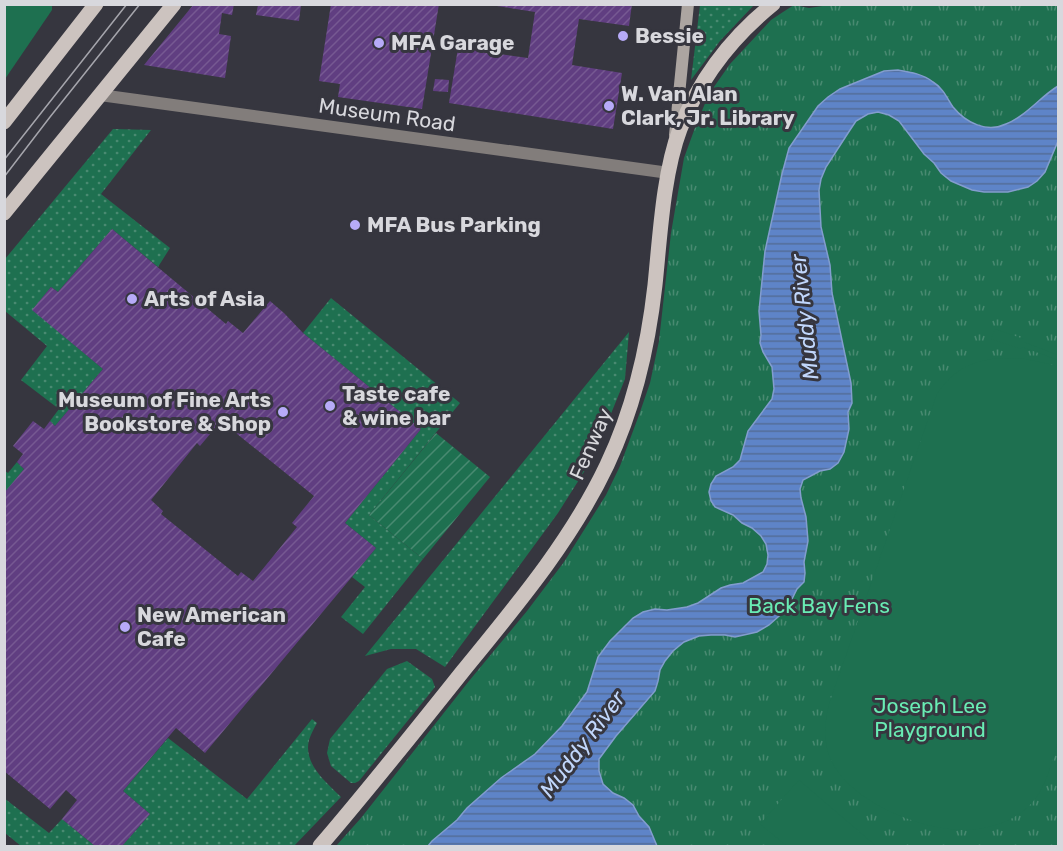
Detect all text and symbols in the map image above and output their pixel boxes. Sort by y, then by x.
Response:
place label: Bessie [635,23,704,48]
marker: Bessie [616,29,630,43]
place label: MFA Garage [391,30,515,55]
marker: MFA Garage [372,36,386,50]
place label: W. Van Alan Clark, Jr. Library [621,81,795,130]
street label: Museum Road [317,93,457,136]
marker: W. Van Alan Clark, Jr. Library [602,99,616,113]
place label: MFA Bus Parking [367,212,541,237]
marker: MFA Bus Parking [348,218,362,232]
water label: Muddy River [784,251,825,381]
place label: Arts of Asia [144,286,265,311]
marker: Arts of Asia [125,292,139,306]
place label: Taste cafe & wine bar [342,381,451,430]
place label: Museum of Fine Arts Bookstore & Shop [58,387,271,436]
marker: Taste cafe & wine bar [323,399,337,413]
street label: Fenway [564,404,618,484]
marker: Museum of Fine Arts Bookstore & Shop [276,405,290,419]
park label: Back Bay Fens [748,593,890,618]
place label: New American Cafe [137,602,286,651]
marker: New American Cafe [118,620,132,634]
water label: Muddy River [534,684,632,803]
park label: Joseph Lee Playground [873,693,987,742]

